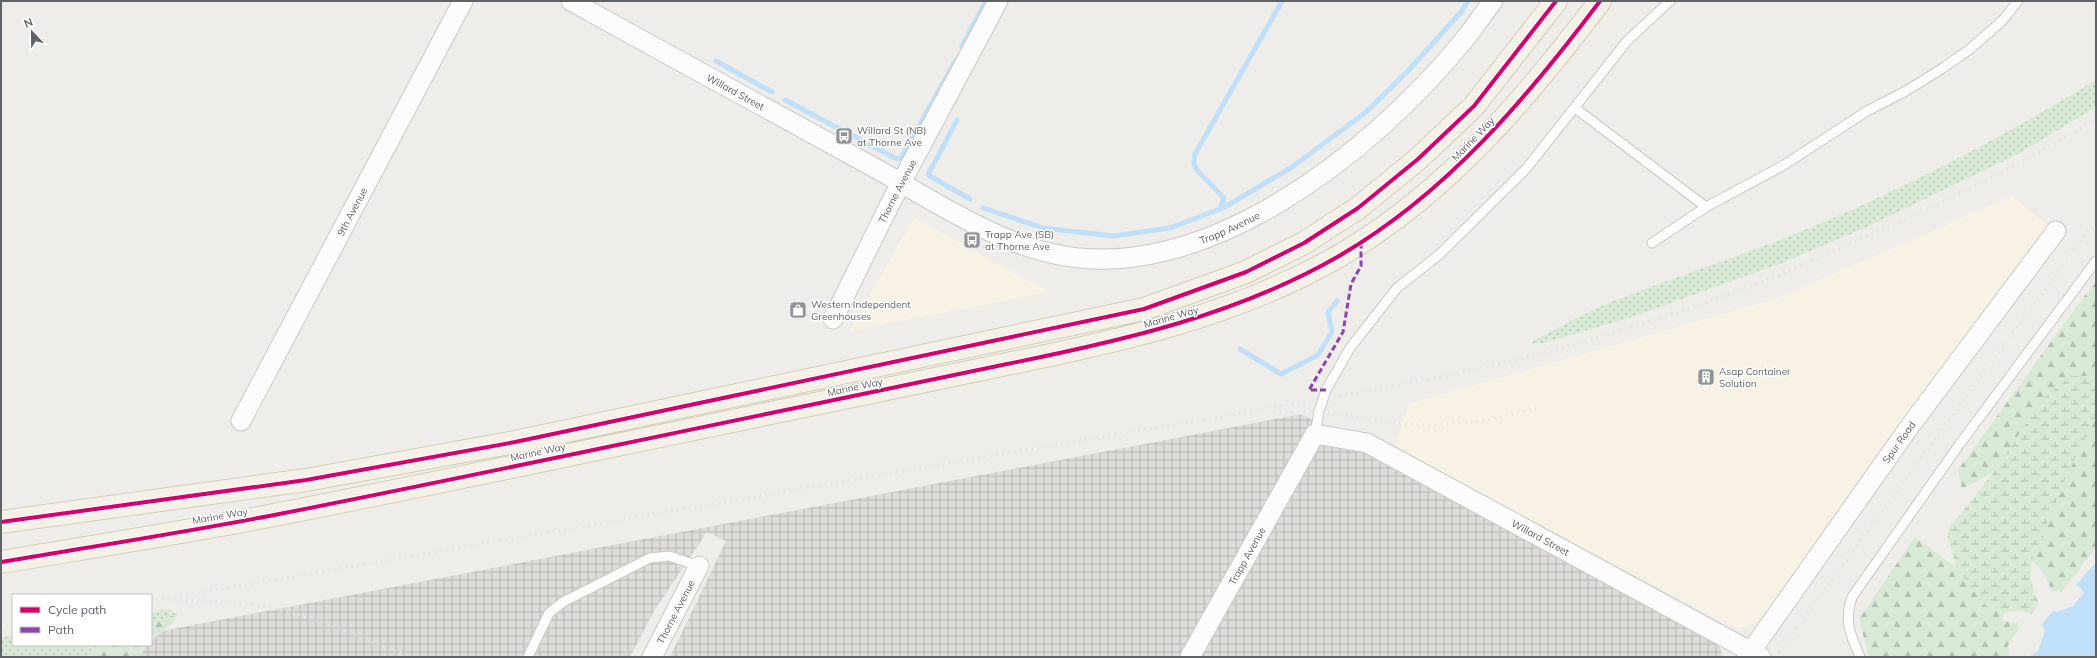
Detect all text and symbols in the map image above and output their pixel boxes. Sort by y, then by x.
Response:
north arrow [12,12,52,52]
text: N [22,15,35,31]
street label: Willard Street [704,71,767,113]
street label: Marine Way [1449,114,1498,164]
place label: Willard St (NB) at Thorne Ave [857,124,926,149]
bus stop icon: Willard St (NB) at Thorne Ave [834,126,854,146]
street label: Thorne Avenue [875,157,919,225]
street label: 9th Avenue [334,185,370,238]
street label: Trapp Avenue [1198,208,1262,247]
place label: Trapp Ave (SB) at Thorne Ave [985,228,1054,253]
bus stop icon: Trapp Ave (SB) at Thorne Ave [962,230,982,250]
place label: Western Independent Greenhouses [811,298,911,323]
shop icon: Western Independent Greenhouses [788,300,808,320]
street label: Marine Way [1142,303,1201,331]
place label: Asap Container Solution [1719,365,1791,390]
building icon: Asap Container Solution [1696,367,1716,387]
street label: Marine Way [826,375,885,399]
street label: Spur Road [1879,418,1918,466]
street label: Marine Way [509,440,568,464]
street label: Marine Way [191,505,250,527]
street label: Willard Street [1509,516,1572,559]
street label: Trapp Avenue [1225,525,1268,587]
street label: Thorne Avenue [654,578,697,646]
legend [12,594,152,646]
text: Cycle path [48,602,106,617]
text: Path [48,622,74,637]

